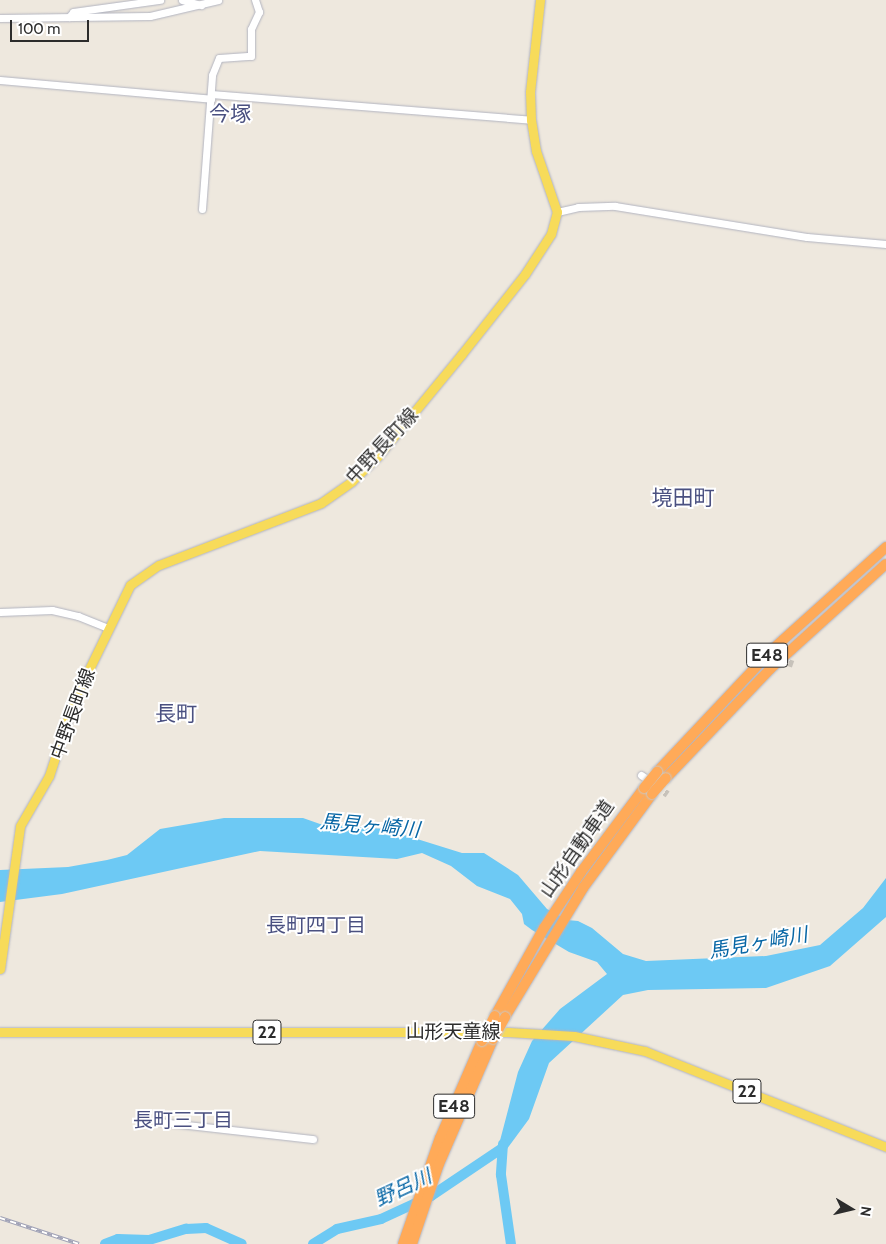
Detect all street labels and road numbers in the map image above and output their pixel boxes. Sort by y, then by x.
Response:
street label: 中野長町線 [341,403,423,489]
road number: E48 [746,640,788,670]
street label: 中野長町線 [46,665,100,763]
street label: 山形自動車道 [535,796,619,902]
road number: 22 [252,1016,282,1048]
street label: 山形天童線 [406,1021,500,1043]
road number: 22 [732,1076,762,1106]
road number: E48 [433,1090,475,1122]

